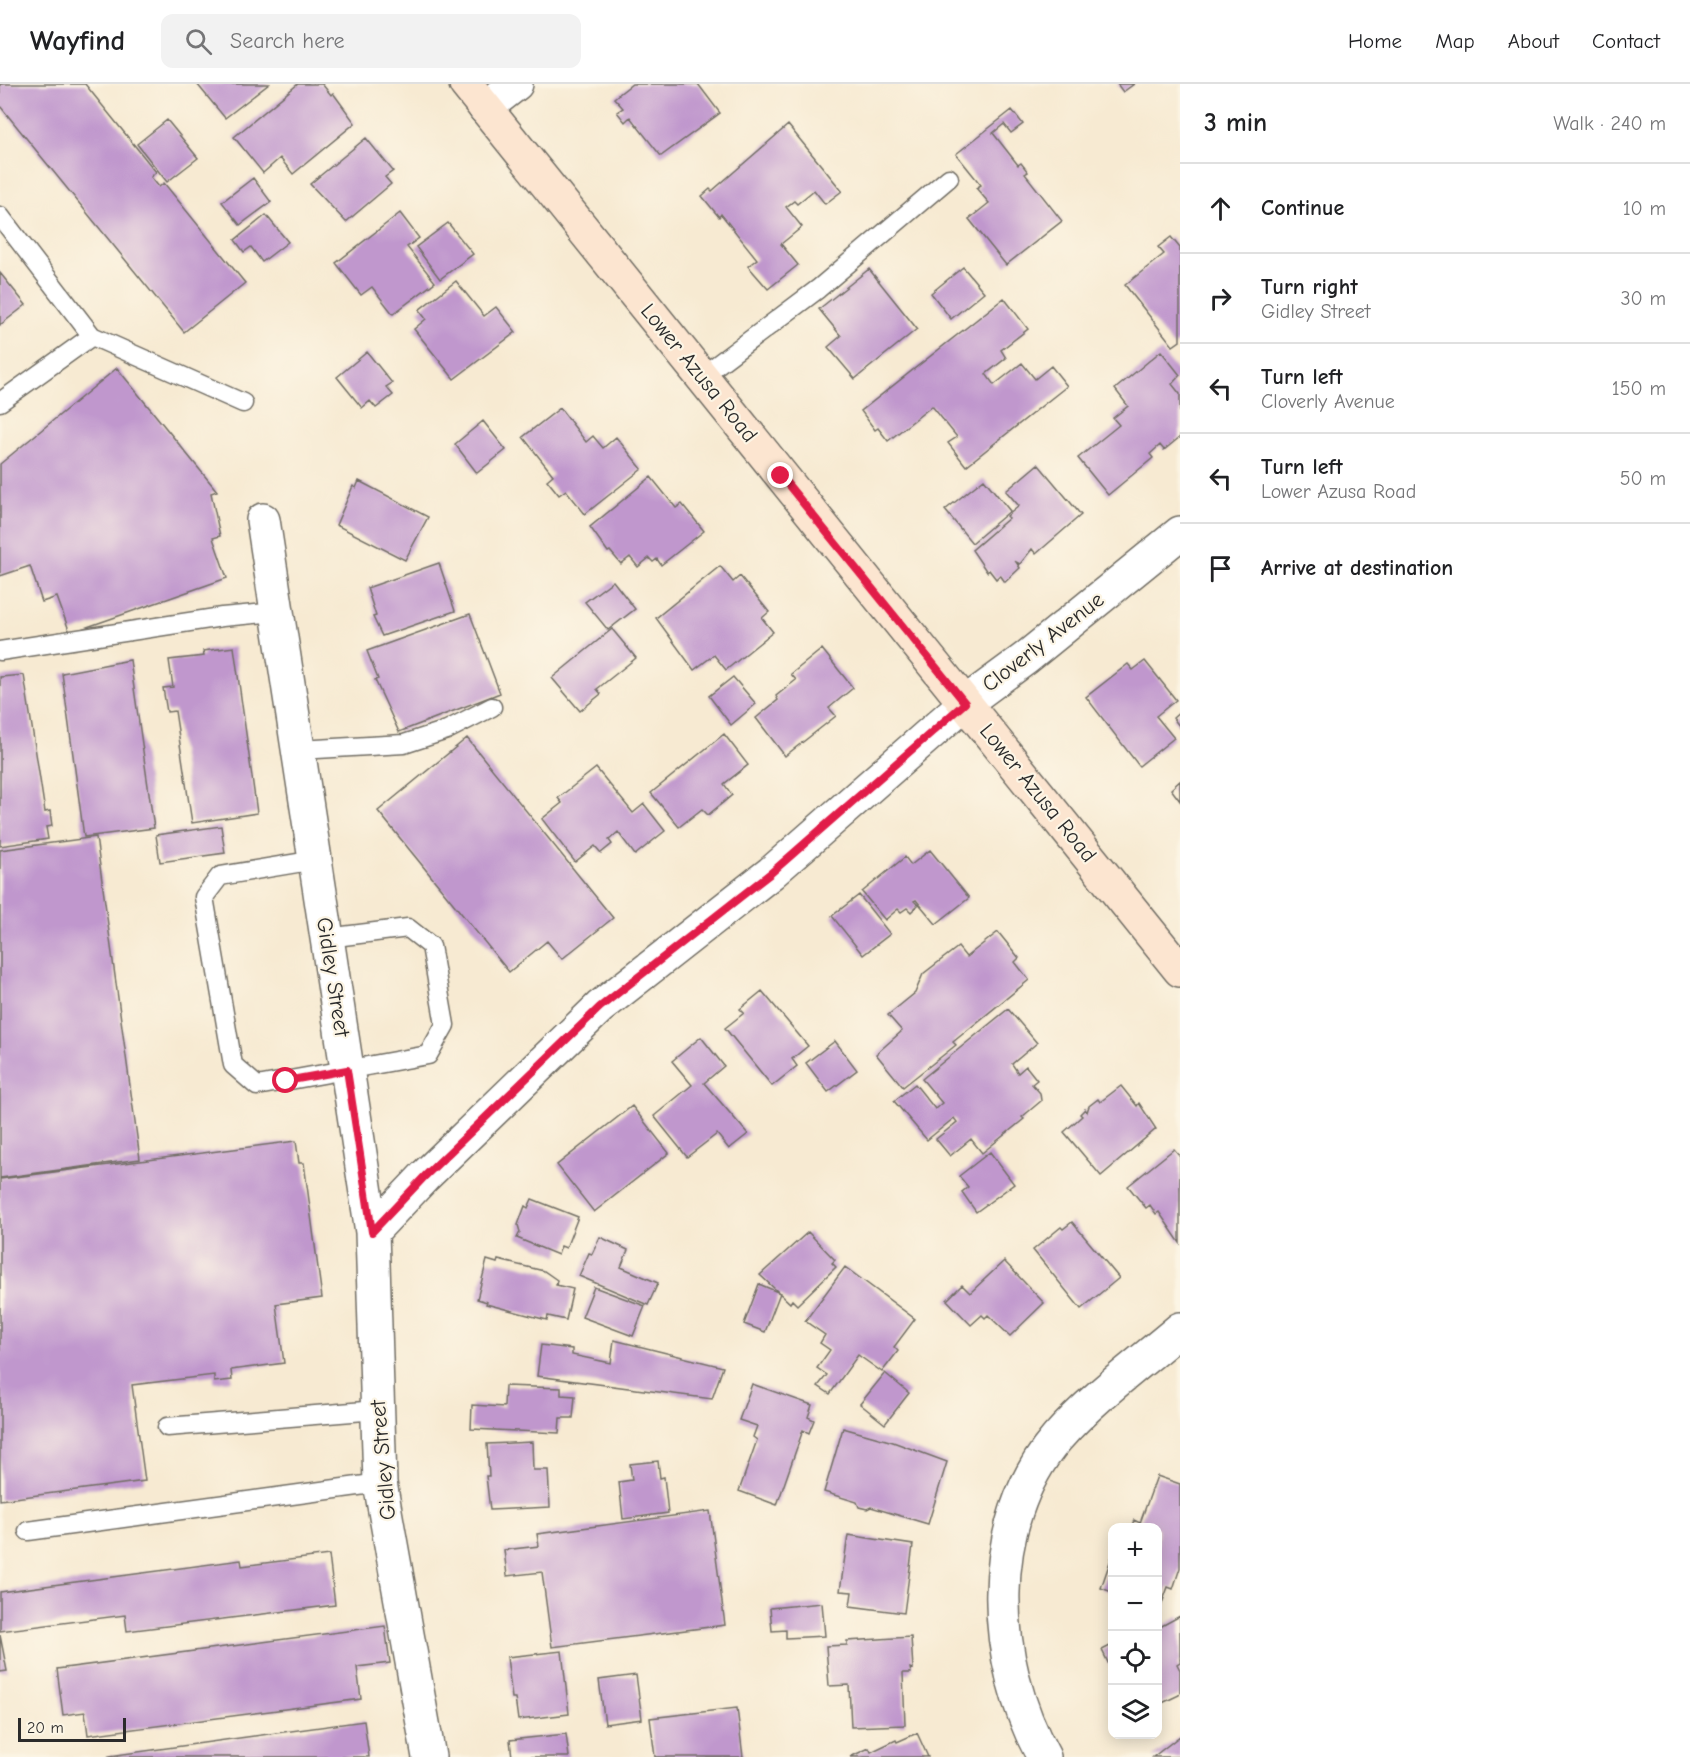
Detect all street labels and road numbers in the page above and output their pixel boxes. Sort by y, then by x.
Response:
street label: Lower Azusa Road [635,298,763,448]
street label: Cloverly Avenue [977,586,1109,698]
street label: Lower Azusa Road [974,718,1102,868]
street label: Gidley Street [311,915,355,1039]
street label: Gidley Street [365,1398,401,1521]

